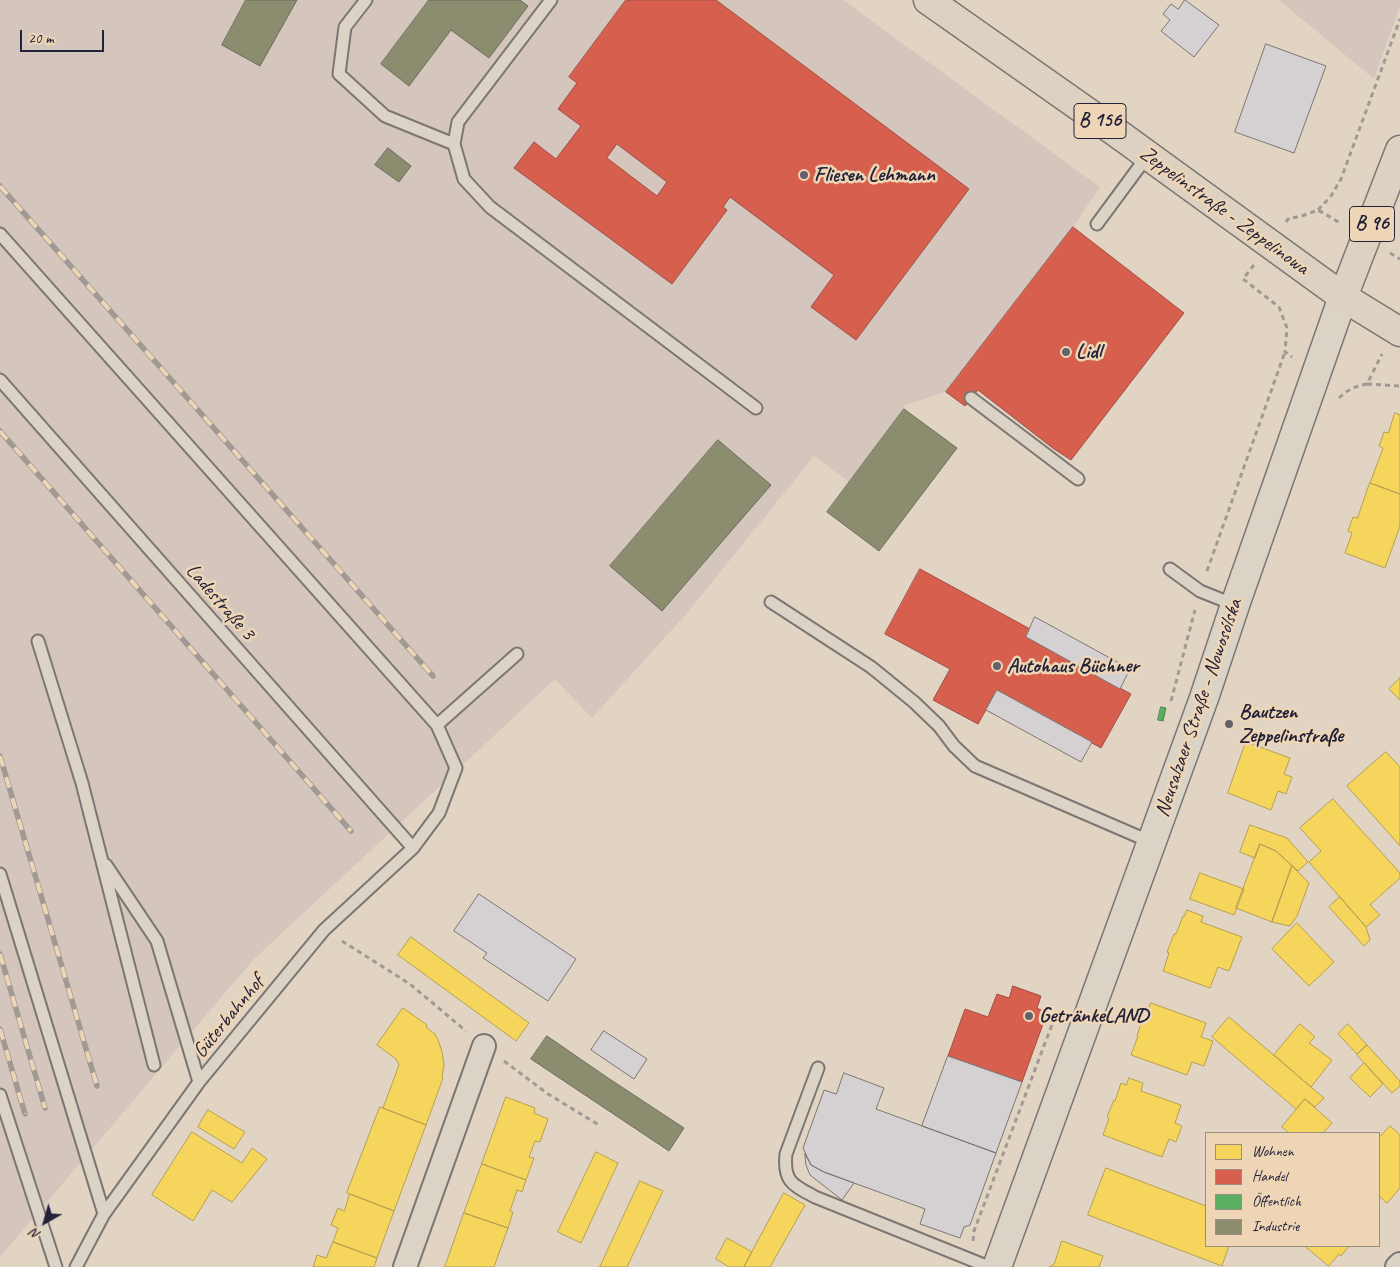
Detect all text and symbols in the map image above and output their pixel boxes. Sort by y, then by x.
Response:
scale bar [22,20,106,52]
text: 20 m [28,29,54,48]
road number: B 156 [1074,104,1126,138]
street label: Zeppelinstraße - Zeppelinowa [1135,141,1313,281]
place label: Fliesen Lehmann [814,162,935,188]
marker: Fliesen Lehmann [798,169,810,181]
road number: B 96 [1350,206,1394,242]
place label: Lidl [1076,339,1101,365]
marker: Lidl [1060,346,1072,358]
street label: Ladestraße 3 [180,559,260,645]
street label: Neusalzaer Straße - Nowosólska [1150,596,1248,820]
place label: Autohaus Büchner [1007,653,1139,679]
marker: Autohaus Büchner [991,660,1003,672]
place label: Bautzen Zeppelinstraße [1239,699,1343,749]
marker: Bautzen Zeppelinstraße [1223,718,1235,730]
street label: Güterbahnhof [188,971,270,1063]
place label: GetränkeLAND [1039,1003,1148,1029]
marker: GetränkeLAND [1023,1010,1035,1022]
legend [1205,1132,1380,1247]
text: Wohnen [1252,1142,1293,1161]
text: Handel [1252,1167,1287,1186]
text: Öffentlich [1252,1192,1301,1211]
north arrow [20,1197,70,1247]
text: Industrie [1252,1217,1299,1236]
text: N [27,1225,44,1244]

